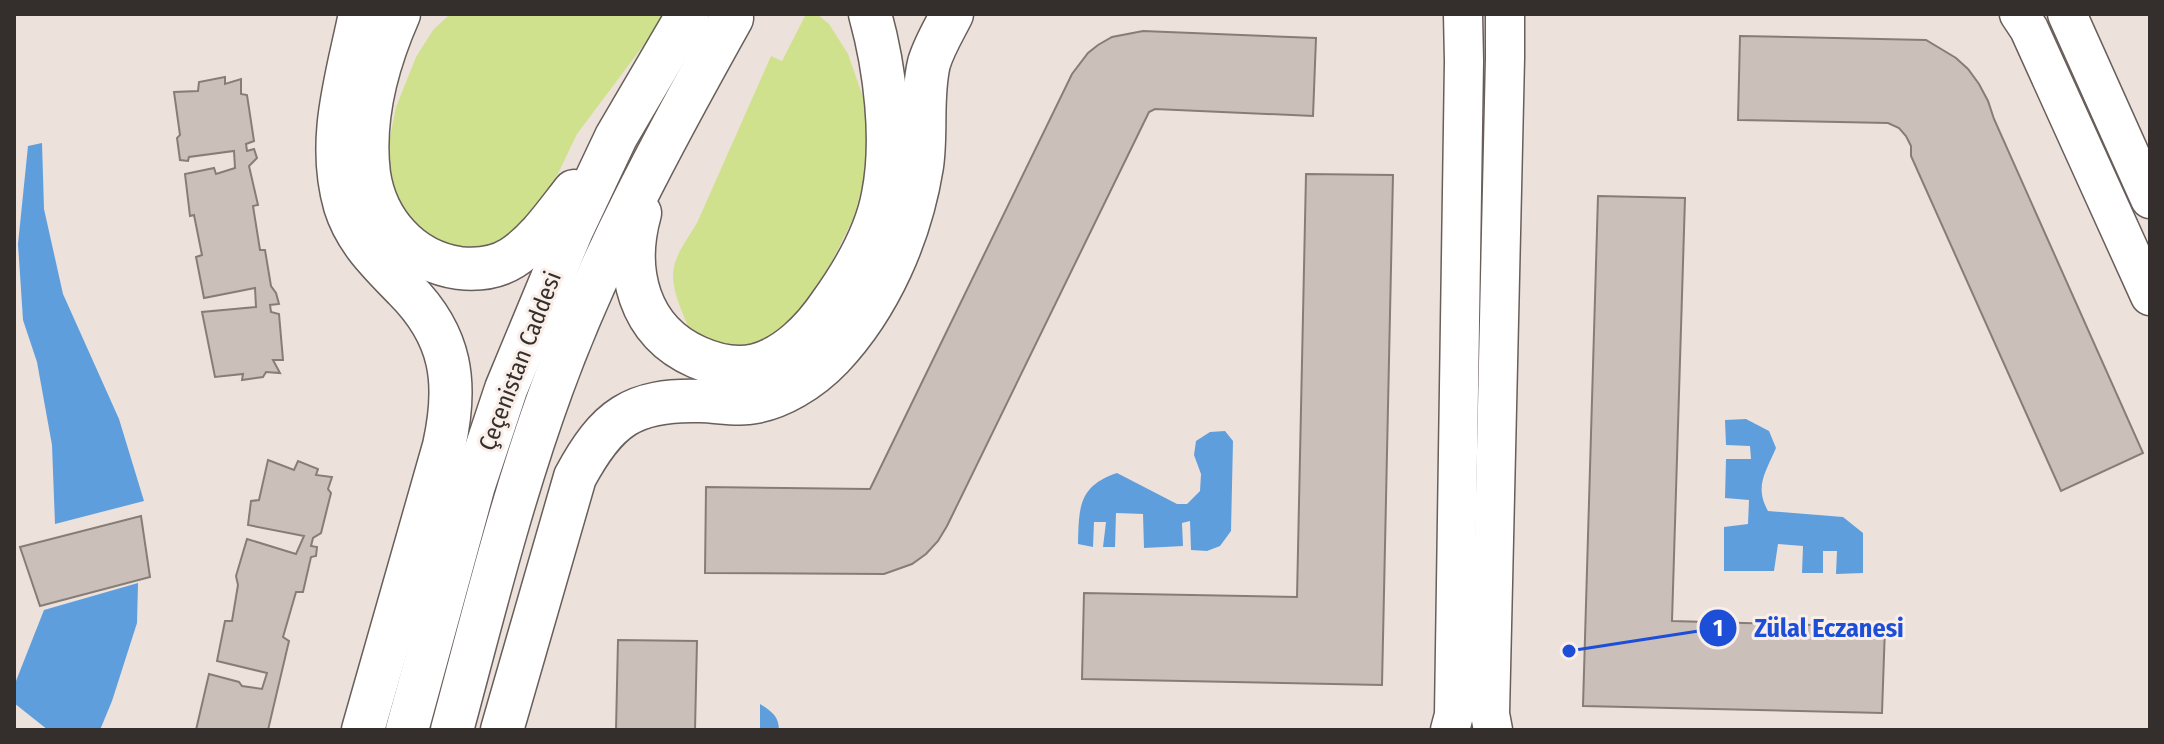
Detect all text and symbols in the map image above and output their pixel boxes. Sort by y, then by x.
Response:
street label: Çeçenistan Caddesi [473,268,567,454]
callout: Zülal Eczanesi [1698,603,1919,653]
text: Zülal Eczanesi [1754,613,1904,644]
text: 1 [1713,614,1723,642]

